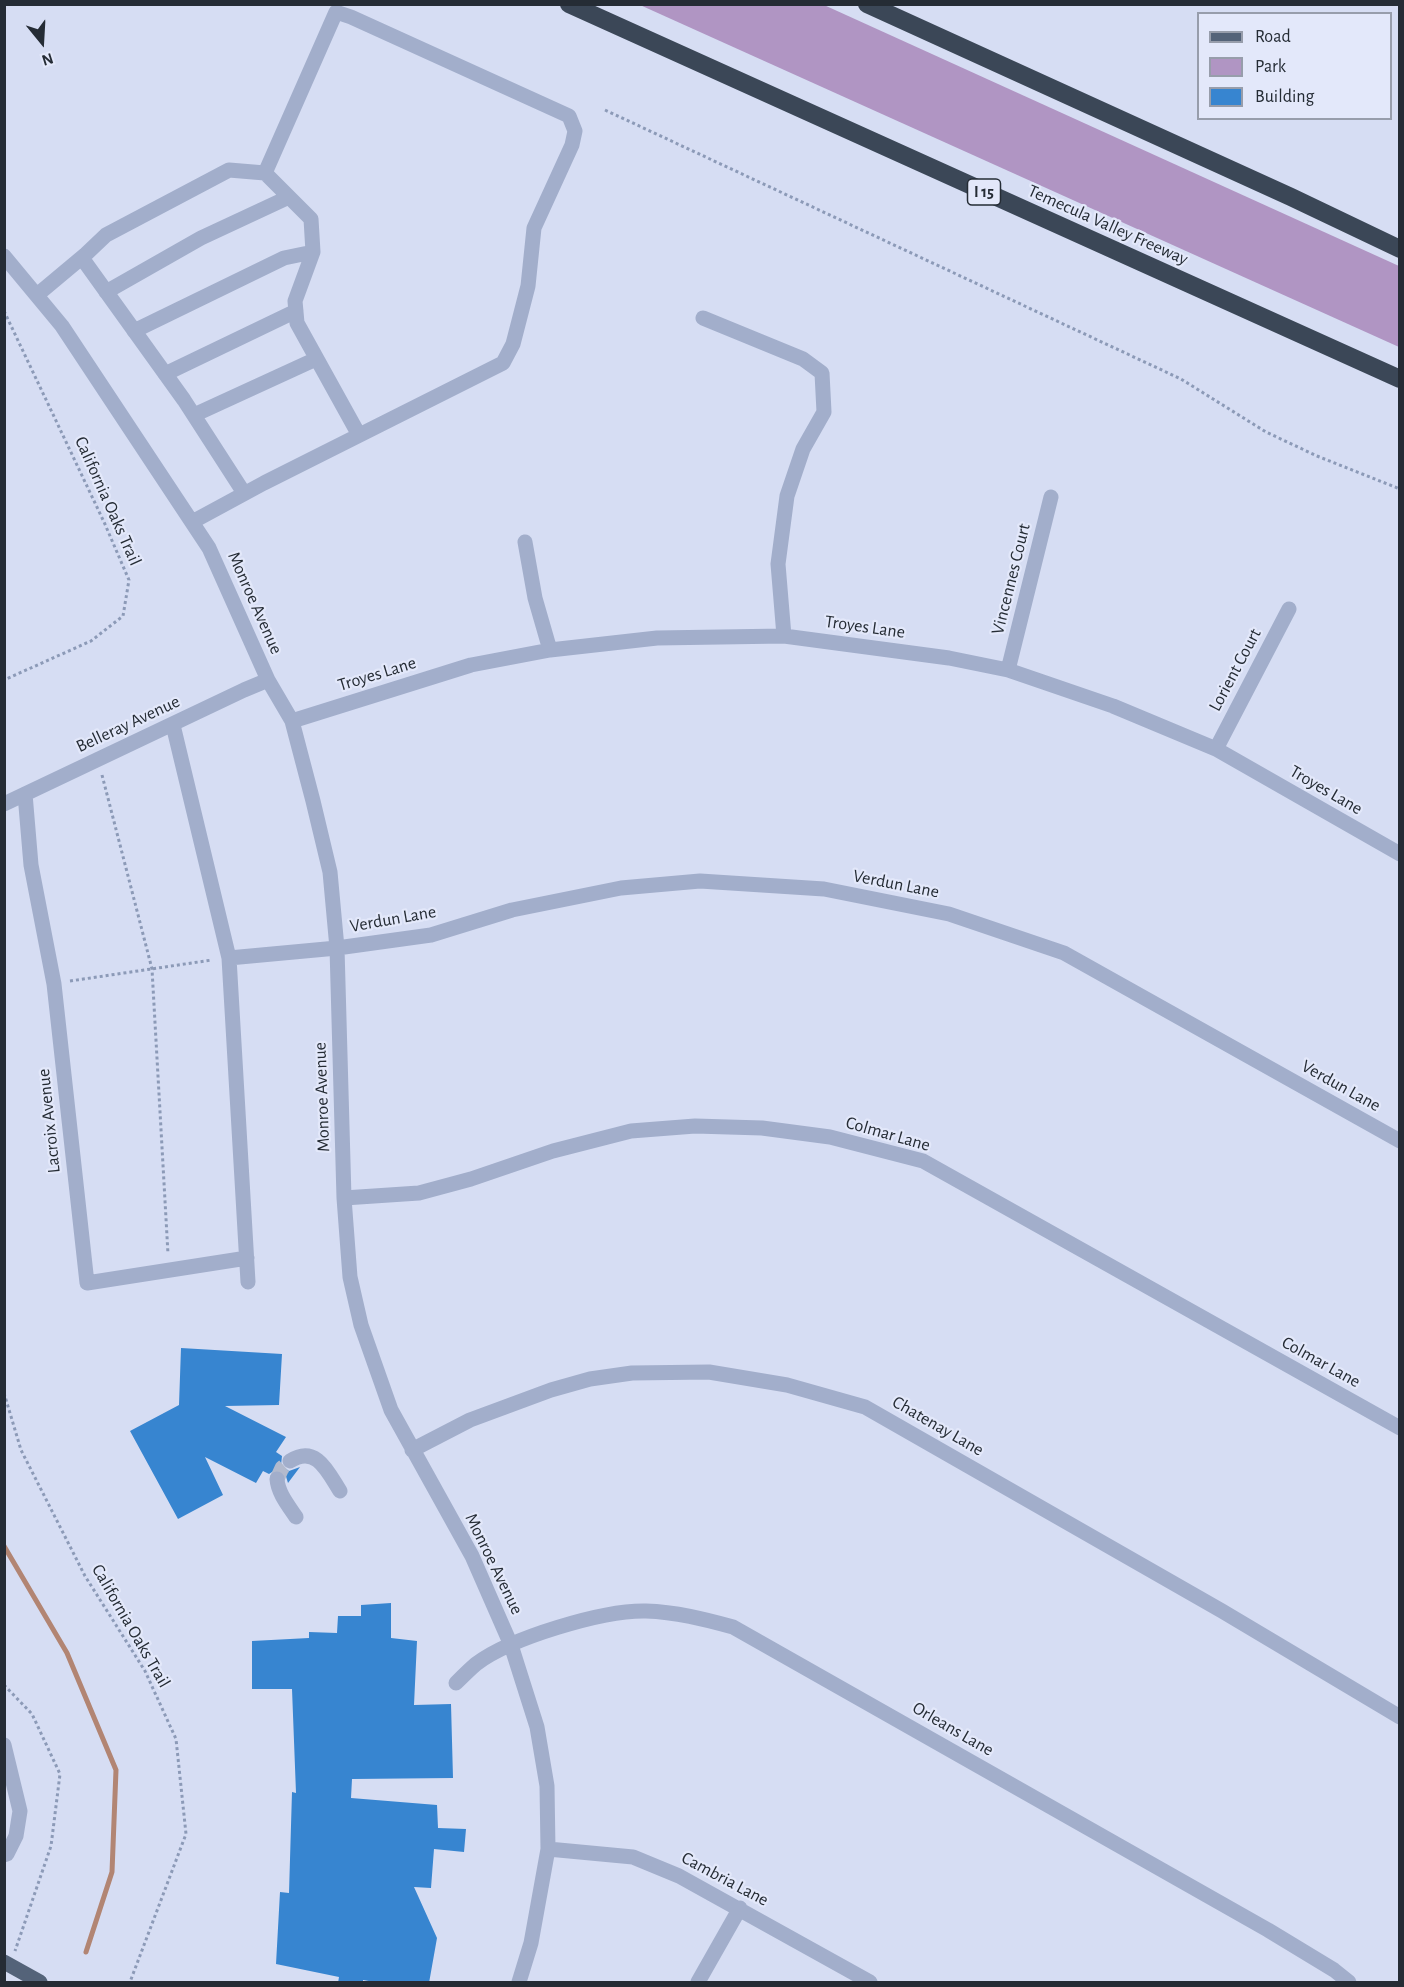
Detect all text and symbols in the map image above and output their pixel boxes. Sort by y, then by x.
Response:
north arrow [12,12,72,72]
legend [1197,12,1392,120]
text: Road [1255,28,1291,46]
text: N [40,50,55,68]
text: Park [1255,58,1286,76]
text: Building [1255,88,1314,106]
road number: I 15 [968,179,1000,205]
street label: Temecula Valley Freeway [1025,180,1191,270]
street label: California Oaks Trail [70,433,146,569]
street label: Vincennes Court [987,521,1035,637]
street label: Monroe Avenue [223,548,287,658]
street label: Troyes Lane [824,611,906,643]
street label: Lorient Court [1204,625,1266,715]
street label: Troyes Lane [335,652,419,696]
street label: Belleray Avenue [73,691,183,757]
street label: Troyes Lane [1286,760,1366,820]
street label: Verdun Lane [851,865,941,903]
street label: Verdun Lane [348,901,438,937]
street label: Monroe Avenue [309,1042,335,1152]
street label: Verdun Lane [1298,1055,1384,1117]
street label: Lacroix Avenue [33,1068,65,1174]
street label: Colmar Lane [843,1112,933,1156]
street label: Colmar Lane [1278,1332,1364,1392]
street label: Chatenay Lane [888,1391,988,1461]
street label: Monroe Avenue [460,1510,528,1618]
street label: California Oaks Trail [87,1560,175,1692]
street label: Orleans Lane [909,1697,997,1761]
street label: Cambria Lane [678,1847,772,1911]

